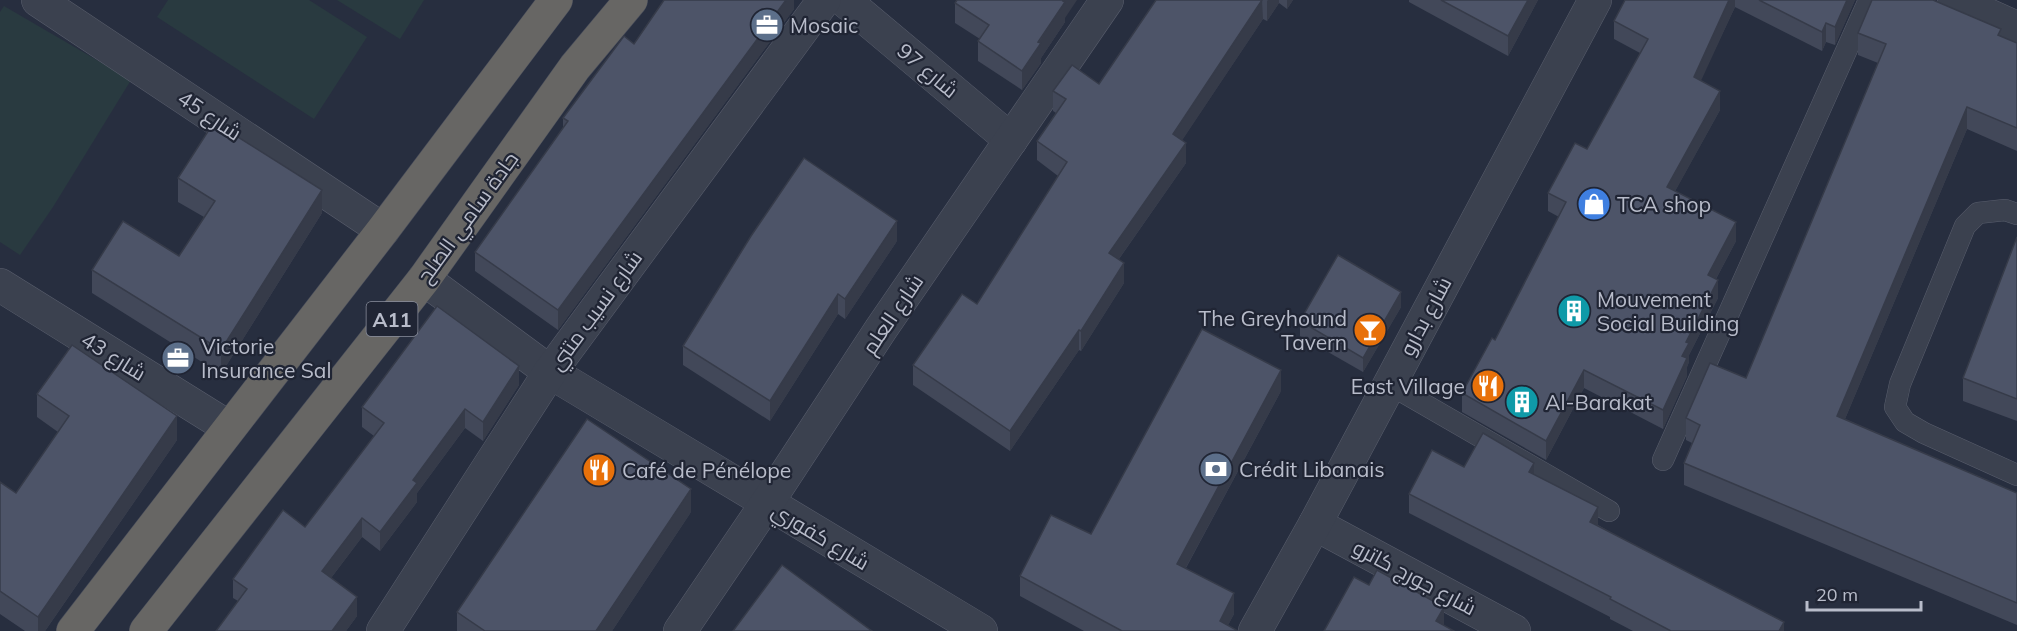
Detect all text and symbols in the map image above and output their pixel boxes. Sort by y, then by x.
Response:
office icon: Mosaic [749,7,785,43]
place label: Mosaic [790,12,858,38]
street label: شارع 97 [891,37,964,104]
street label: شارع 45 [172,84,247,147]
street label: جادة سامي الصلح [411,146,527,290]
shop icon: TCA shop [1576,186,1612,222]
place label: TCA shop [1617,191,1711,217]
street label: شارع نسيب متني [543,245,650,377]
street label: شارع العلم [856,269,930,360]
street label: شارع بدارو [1393,272,1458,361]
place label: Mouvement Social Building [1597,286,1740,336]
building icon: Mouvement Social Building [1556,293,1592,329]
road number: A11 [366,302,418,336]
place label: The Greyhound Tavern [1199,305,1347,355]
bar icon: The Greyhound Tavern [1352,312,1388,348]
street label: شارع 43 [76,326,151,388]
place label: Victorie Insurance Sal [201,333,331,383]
office icon: Victorie Insurance Sal [160,340,196,376]
restaurant icon: East Village [1470,368,1506,404]
place label: East Village [1351,373,1465,399]
building icon: Al-Barakat [1504,384,1540,420]
place label: Al-Barakat [1545,389,1652,415]
bank icon: Crédit Libanais [1198,451,1234,487]
restaurant icon: Café de Pénélope [581,452,617,488]
place label: Crédit Libanais [1239,456,1385,482]
place label: Café de Pénélope [622,457,791,483]
street label: شارع كفوري [765,497,874,579]
street label: شارع جورج كاترو [1348,534,1481,622]
scale bar [1807,574,1921,612]
text: 20 m [1816,583,1858,606]

